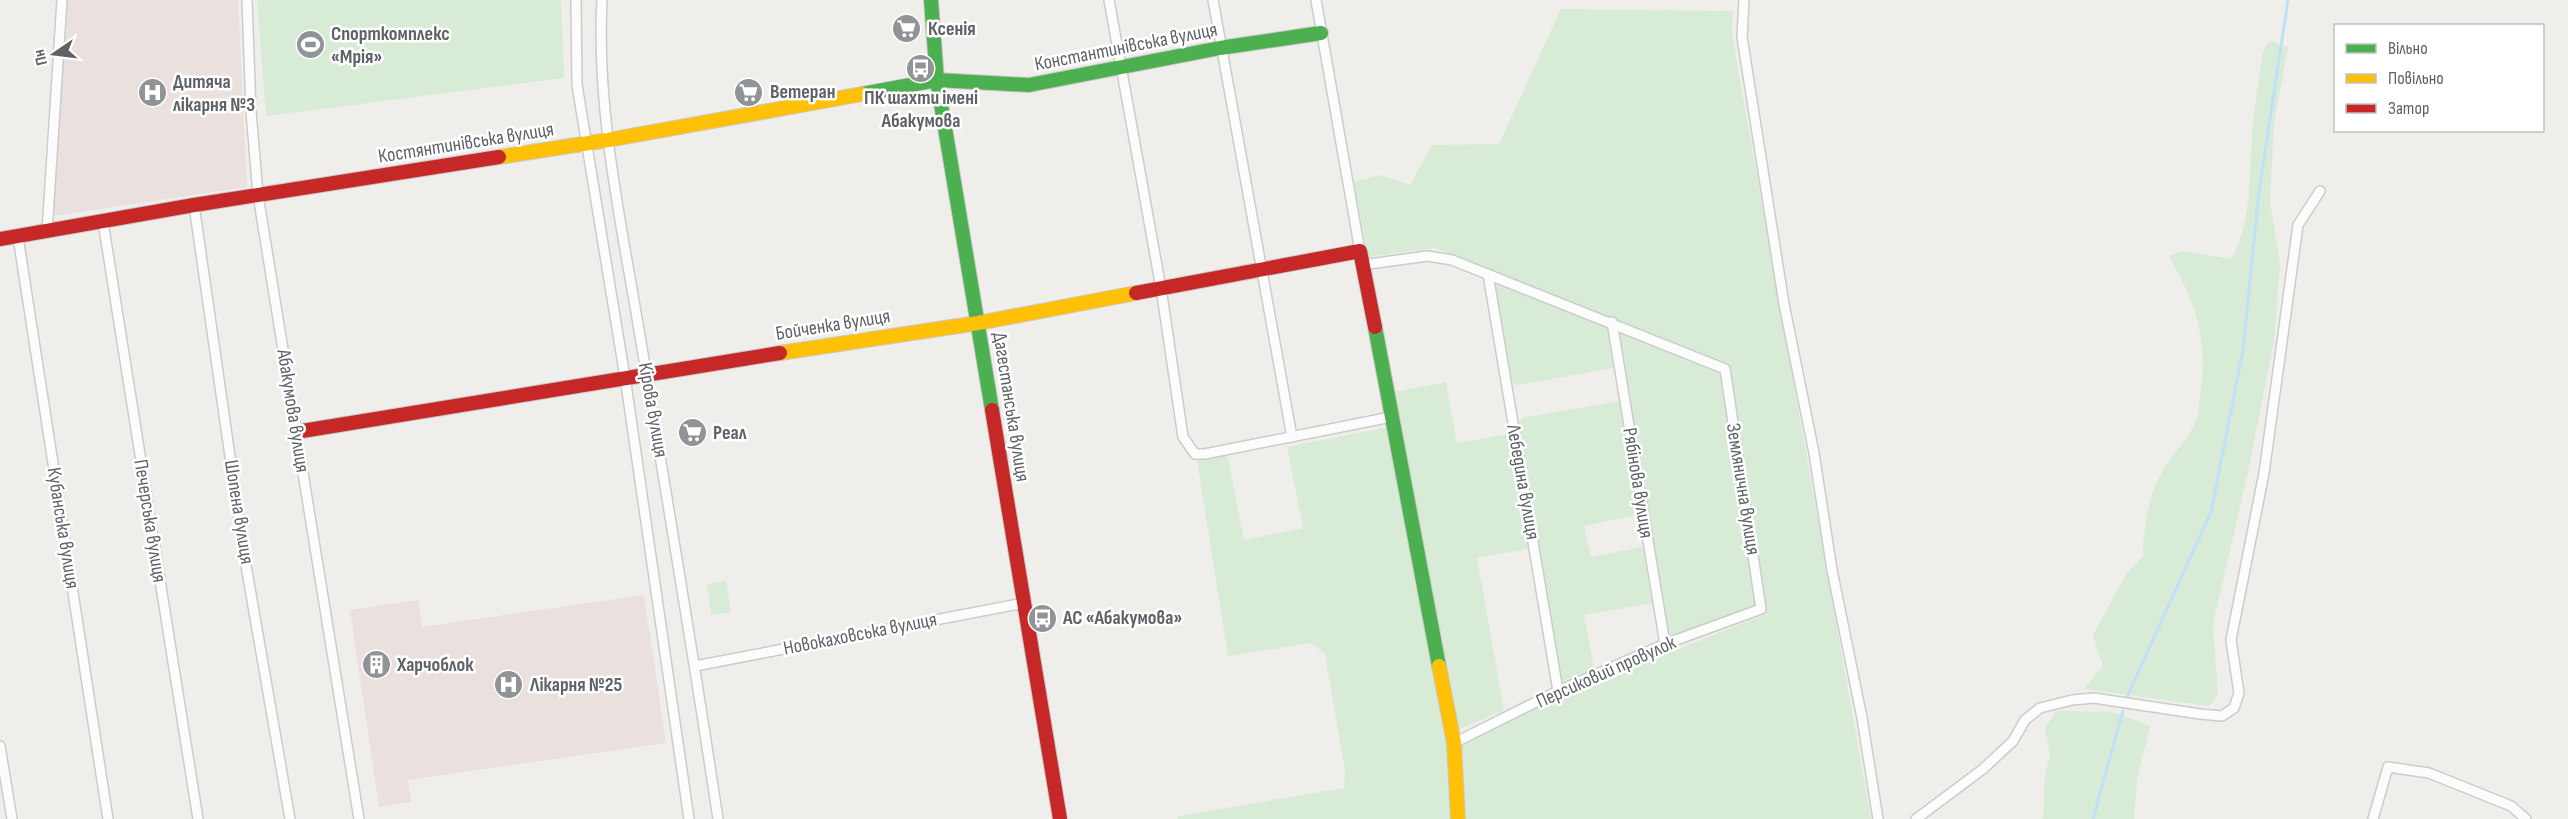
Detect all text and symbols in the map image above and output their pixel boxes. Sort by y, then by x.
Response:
supermarket icon: Ксенія [891,13,923,45]
place label: Ксенія [928,17,976,41]
street label: Константинівська вулиця [1033,18,1219,76]
place label: Спорткомплекс «Мрія» [331,22,450,69]
north arrow [24,24,84,84]
legend [2334,24,2544,132]
sports icon: Спорткомплекс «Мрія» [294,29,326,61]
text: Вільно [2388,38,2428,59]
text: Пн [30,47,52,67]
bus stop icon: ПК шахти імені Абакумова [905,52,937,84]
text: Повільно [2388,68,2444,89]
place label: Дитяча лікарня №3 [173,70,255,117]
supermarket icon: Ветеран [733,76,765,108]
hospital icon: Дитяча лікарня №3 [136,77,168,109]
place label: Ветеран [770,80,835,104]
place label: ПК шахти імені Абакумова [864,86,978,133]
text: Затор [2388,98,2429,119]
street label: Костянтинівська вулиця [377,117,555,169]
street label: Бойченка вулиця [774,304,892,346]
street label: Дагестанська вулиця [987,330,1035,484]
street label: Абакумова вулиця [271,347,315,474]
street label: Кірова вулиця [633,361,673,459]
supermarket icon: Реал [676,417,708,449]
place label: Реал [713,421,747,445]
street label: Землянична вулиця [1721,421,1765,557]
street label: Лебедина вулиця [1501,422,1545,541]
street label: Рябінова вулиця [1617,426,1659,540]
street label: Печерська вулиця [128,458,172,584]
street label: Шопена вулиця [219,458,259,566]
street label: Кубанська вулиця [42,466,84,590]
bus stop icon: АС «Абакумова» [1026,602,1058,634]
place label: АС «Абакумова» [1062,606,1182,630]
street label: Новокаховська вулиця [781,607,939,661]
street label: Персиковий провулок [1532,630,1680,714]
building icon: Харчоблок [360,649,392,681]
place label: Харчоблок [396,653,474,677]
hospital icon: Лікарня №25 [493,669,525,701]
place label: Лікарня №25 [529,673,622,697]

